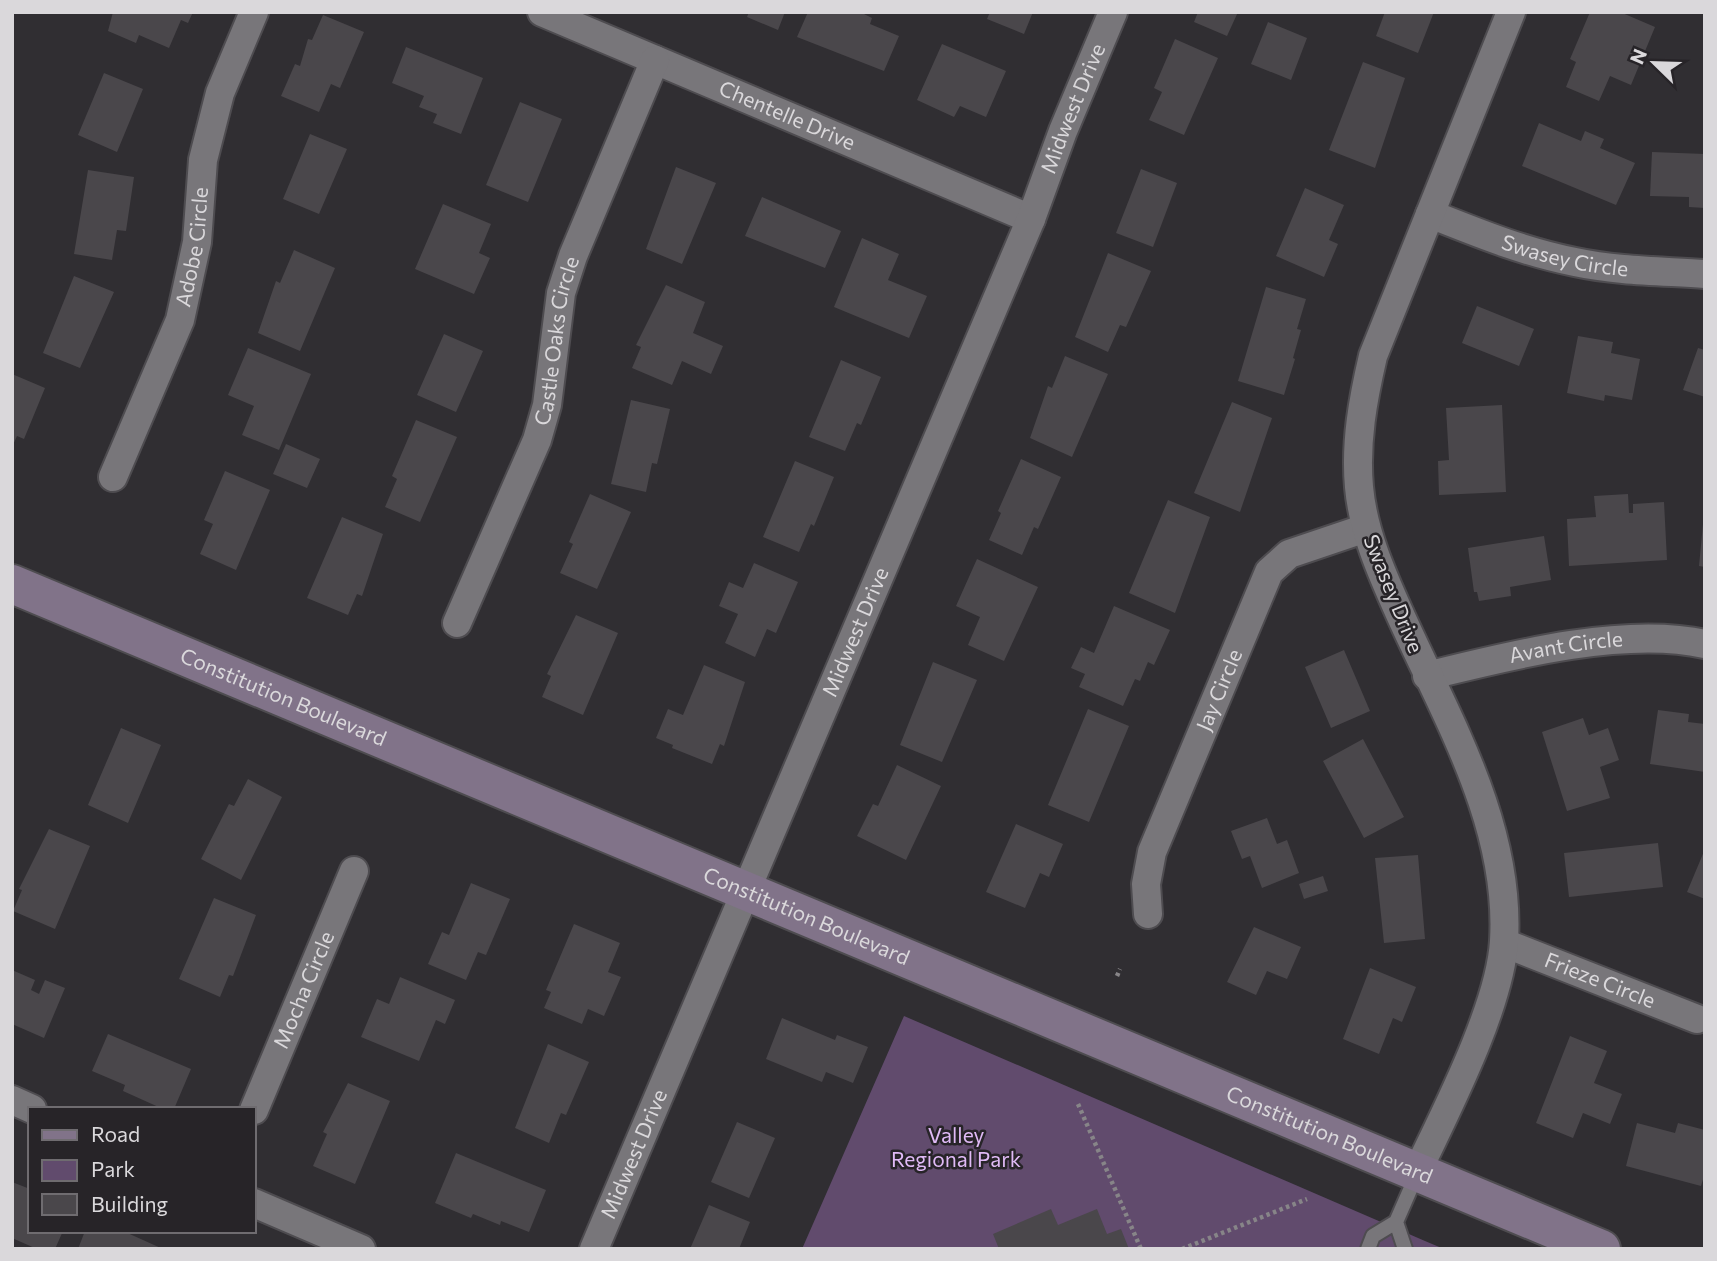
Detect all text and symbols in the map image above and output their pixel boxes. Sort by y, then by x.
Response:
north arrow [1619,28,1689,98]
street label: Midwest Drive [1035,39,1109,177]
text: N [1625,45,1651,67]
street label: Chentelle Drive [716,74,859,154]
street label: Adobe Circle [169,186,212,309]
street label: Swasey Circle [1499,228,1629,280]
street label: Castle Oaks Circle [528,253,583,428]
street label: Swasey Drive [1359,531,1429,656]
street label: Midwest Drive [816,563,893,700]
street label: Avant Circle [1506,625,1624,667]
street label: Constitution Boulevard [177,642,391,750]
street label: Jay Circle [1190,645,1246,734]
street label: Constitution Boulevard [700,861,914,969]
street label: Mocha Circle [267,927,338,1052]
street label: Frieze Circle [1541,946,1659,1012]
street label: Constitution Boulevard [1223,1080,1437,1188]
street label: Midwest Drive [594,1085,671,1222]
legend [28,1107,256,1233]
text: Road [91,1121,140,1146]
park label: Valley Regional Park [891,1122,1021,1171]
text: Park [91,1156,135,1181]
text: Building [91,1191,168,1216]

